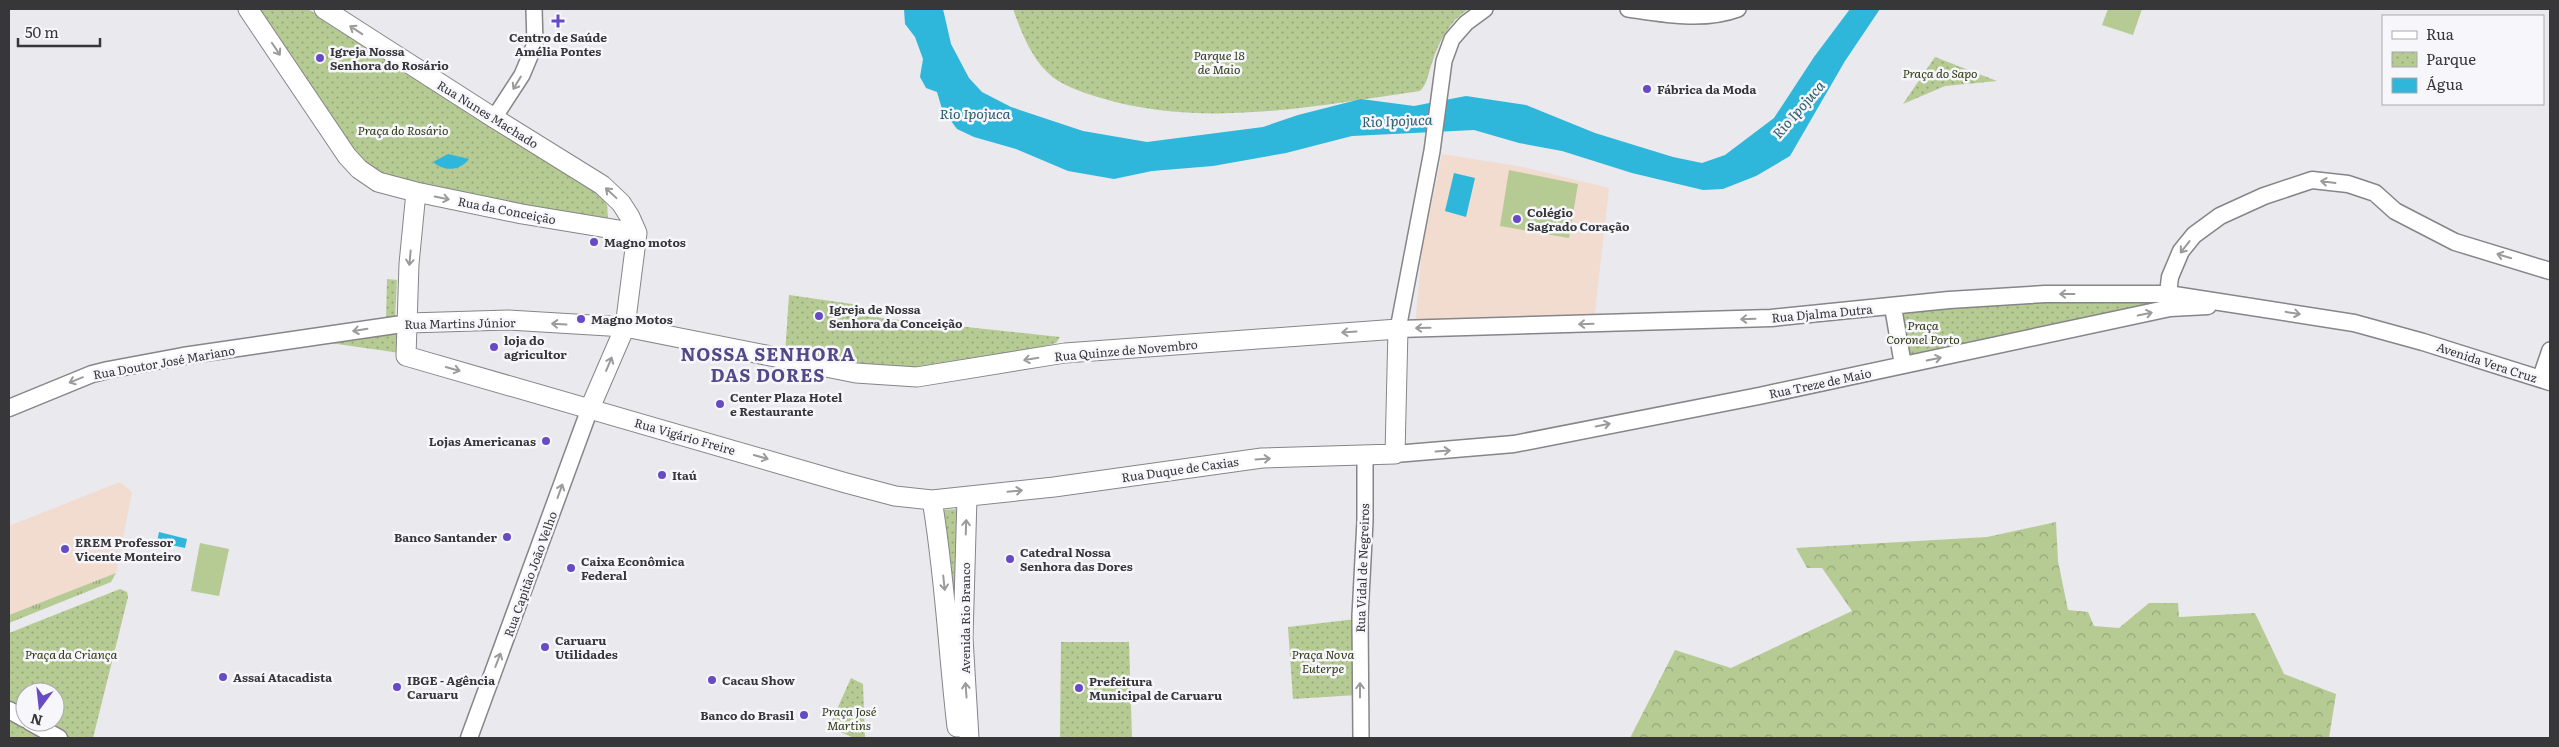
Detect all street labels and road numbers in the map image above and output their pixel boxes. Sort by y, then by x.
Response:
street label: Rua Nunes Machado [434,76,542,152]
street label: Rua da Conceição [456,192,558,228]
street label: Rua Djalma Dutra [1771,300,1874,326]
street label: Rua Martins Júnior [404,313,516,333]
street label: Rua Quinze de Novembro [1054,335,1198,365]
street label: Avenida Vera Cruz [2434,337,2540,387]
street label: Rua Doutor José Mariano [92,341,236,383]
street label: Rua Treze de Maio [1767,363,1873,403]
street label: Rua Vigário Freire [633,413,737,459]
street label: Rua Duque de Caxias [1120,452,1240,486]
street label: Rua Vidal de Negreiros [1351,502,1373,633]
street label: Rua Capitão João Velho [499,509,561,639]
street label: Avenida Rio Branco [956,562,974,674]

